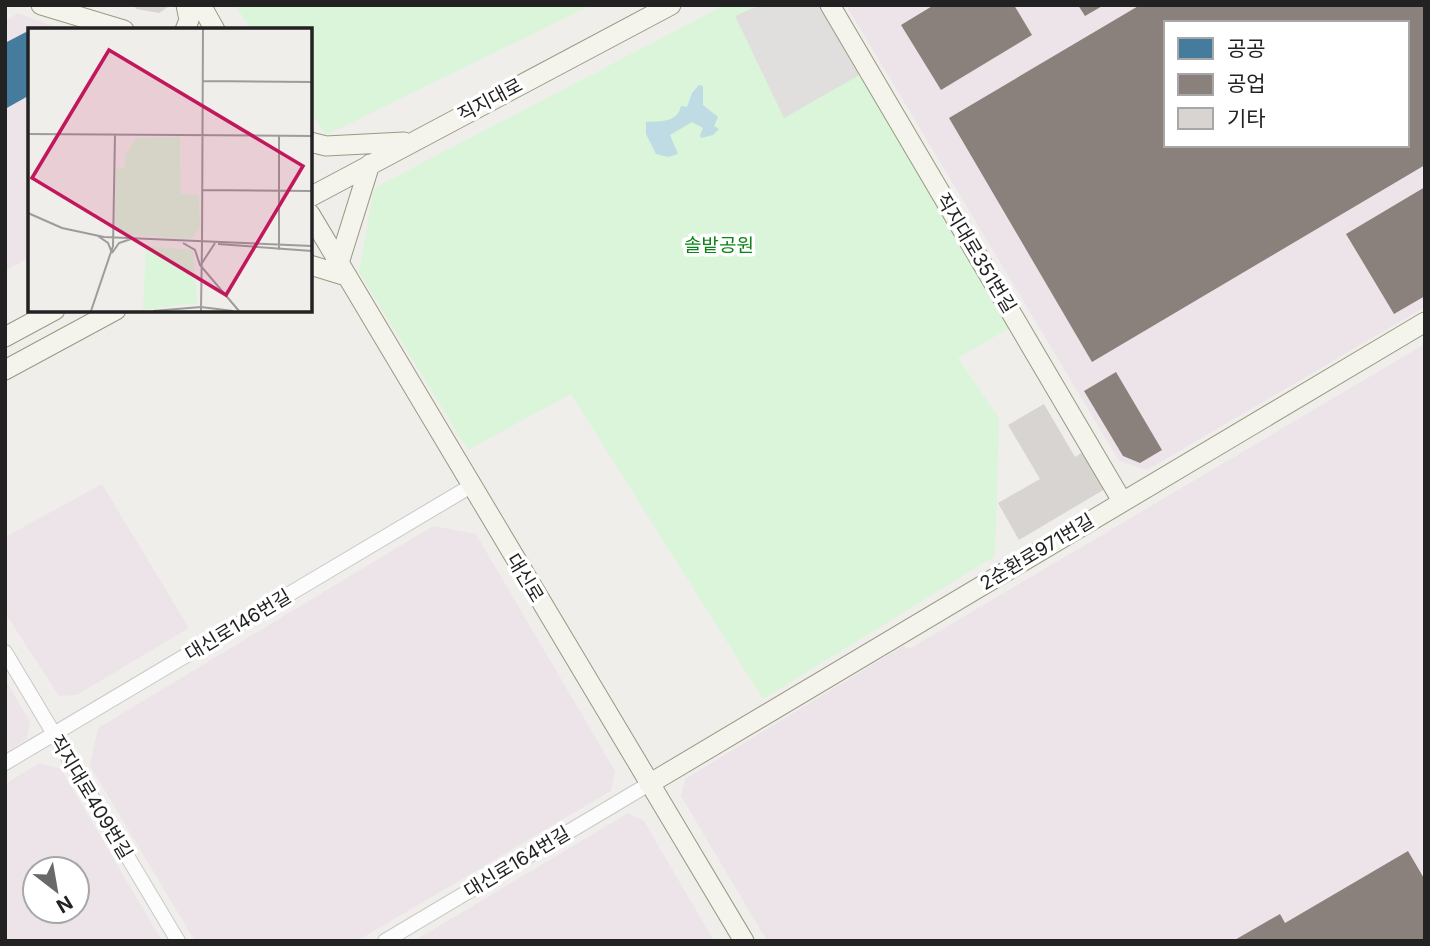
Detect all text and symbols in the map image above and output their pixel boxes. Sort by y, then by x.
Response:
legend [1164,21,1409,147]
inset map [28,28,312,312]
text: 공공 [1227,36,1266,61]
text: 공업 [1227,71,1266,96]
street label: 직지대로 [454,73,526,127]
text: 기타 [1227,106,1266,131]
street label: 직지대로351번길 [931,189,1021,317]
park label: 솔밭공원 [684,234,754,257]
street label: 2순환로971번길 [976,509,1098,595]
street label: 대신로 [502,550,548,606]
street label: 대신로146번길 [181,584,295,666]
street label: 직지대로409번길 [45,731,137,863]
street label: 대신로164번길 [460,821,574,903]
north arrow [21,855,91,925]
text: N [52,891,77,918]

